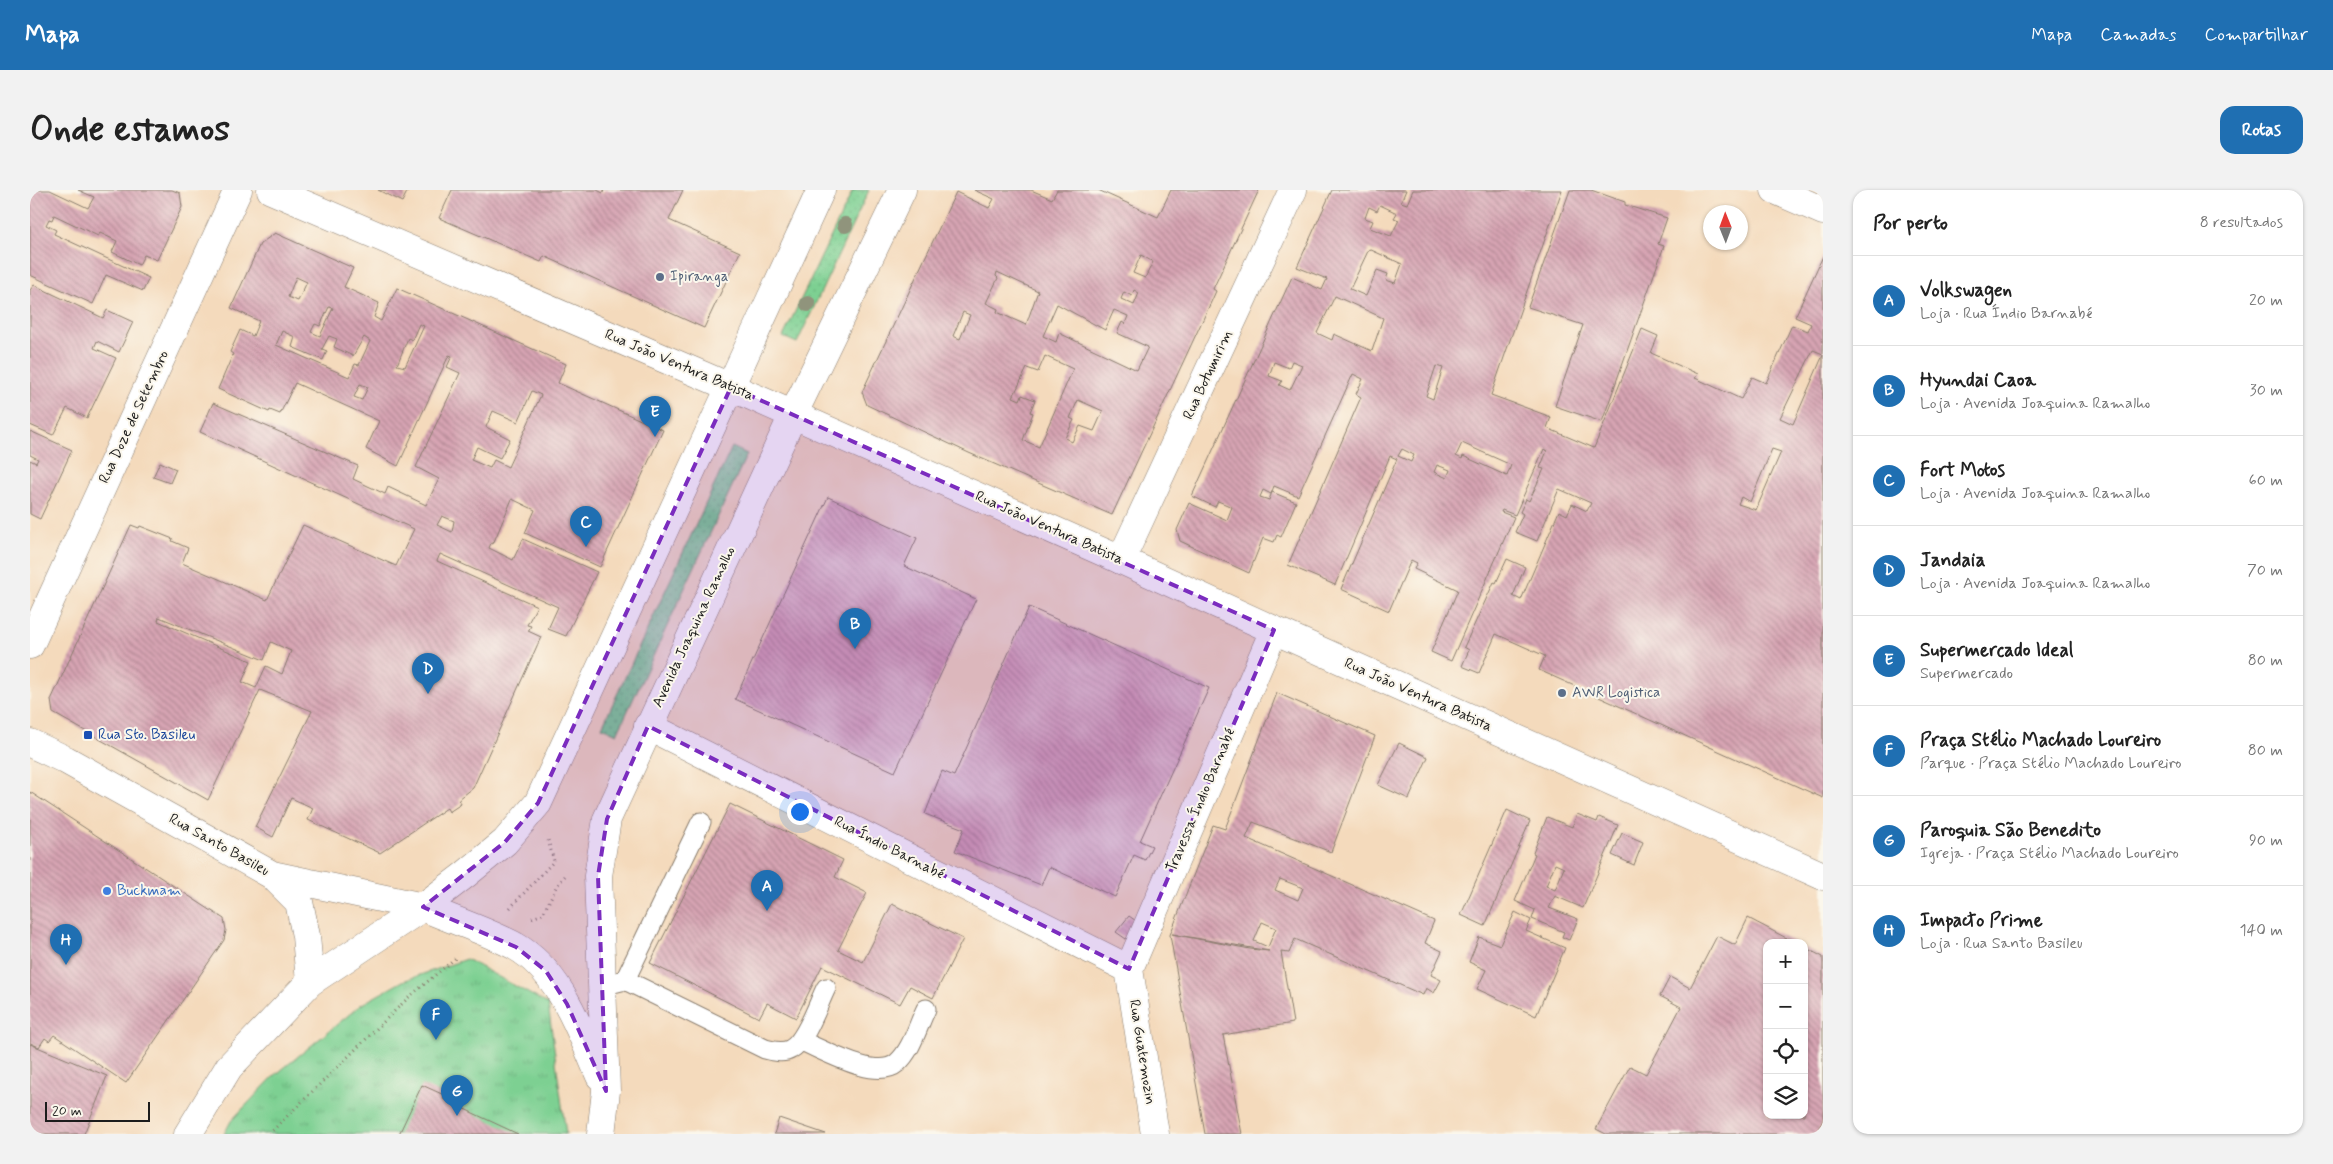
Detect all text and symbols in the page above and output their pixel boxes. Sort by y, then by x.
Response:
text: Mapa [25,20,80,51]
text: Mapa [2031,23,2072,47]
text: Camadas [2100,23,2176,47]
text: Compartilhar [2204,23,2308,47]
button: Rotas [2220,106,2303,154]
text: Onde estamos [30,107,230,153]
north arrow [1703,205,1748,250]
text: Por perto [1873,209,1948,237]
text: 8 resultados [2200,212,2283,233]
place label: Ipiranga [670,267,729,287]
marker: Ipiranga [654,271,666,283]
text: Volkswagen [1920,278,2012,303]
text: A [1884,290,1894,311]
text: 20 m [2249,290,2283,311]
text: Loja · Rua Índio Barnabé [1920,303,2092,324]
street label: Rua João Ventura Batista [601,325,757,406]
street label: Rua Botumirim [1178,327,1238,423]
street label: Rua Doze de Setembro [94,347,174,487]
text: Hyundai Caoa [1920,368,2036,393]
text: B [1884,380,1894,401]
text: 30 m [2250,380,2283,401]
text: Loja · Avenida Joaquina Ramalho [1920,393,2150,414]
pin: E [639,396,671,437]
text: Fort Motos [1920,458,2005,483]
text: C [1883,470,1895,491]
text: 60 m [2249,470,2283,491]
text: Loja · Avenida Joaquina Ramalho [1920,483,2150,504]
street label: Rua João Ventura Batista [972,486,1126,570]
pin: C [570,506,602,547]
street label: Avenida Joaquina Ramalho [648,543,740,711]
text: Jandaia [1920,548,1986,573]
text: D [1883,560,1895,581]
text: 70 m [2247,560,2283,581]
text: Loja · Avenida Joaquina Ramalho [1920,573,2150,594]
pin: B [839,608,871,649]
text: Supermercado Ideal [1920,638,2073,663]
text: E [1884,650,1894,671]
text: 80 m [2248,650,2283,671]
pin: D [412,653,444,694]
street label: Rua João Ventura Batista [1341,653,1495,737]
text: Supermercado [1920,663,2013,684]
place label: AWR Logistica [1572,683,1660,703]
marker: AWR Logistica [1556,687,1568,699]
street label: Travessa Índio Barnabé [1161,724,1240,875]
place label: Rua Sto. Basileu [98,725,195,745]
text: Praça Stélio Machado Loureiro [1920,728,2161,753]
marker: Rua Sto. Basileu [82,729,94,741]
text: F [1885,740,1893,761]
text: 80 m [2248,740,2283,761]
text: Parque · Praça Stélio Machado Loureiro [1920,753,2181,774]
your location [787,799,813,825]
street label: Rua Santo Basileu [165,809,273,881]
street label: Rua Índio Barnabé [830,811,948,885]
text: Paroquia São Benedito [1920,818,2101,843]
text: G [1884,830,1894,851]
text: 90 m [2249,830,2283,851]
text: Igreja · Praça Stélio Machado Loureiro [1920,843,2179,864]
pin: A [751,870,783,911]
place label: Buckmam [117,881,181,901]
marker: Buckmam [101,885,113,897]
text: Impacto Prime [1920,908,2043,933]
text: H [1884,920,1894,941]
text: 140 m [2239,920,2283,941]
pin: H [50,924,82,965]
text: Loja · Rua Santo Basileu [1920,933,2083,954]
map controls [1763,939,1808,1119]
button: + [1763,939,1808,984]
button: − [1763,984,1808,1029]
street label: Rua Guatemozin [1124,998,1160,1106]
pin: F [420,999,452,1040]
button: locate [1763,1029,1808,1074]
button: layers [1763,1074,1808,1119]
pin: G [441,1075,473,1116]
scale bar [45,1099,150,1122]
text: 20 m [52,1102,82,1120]

